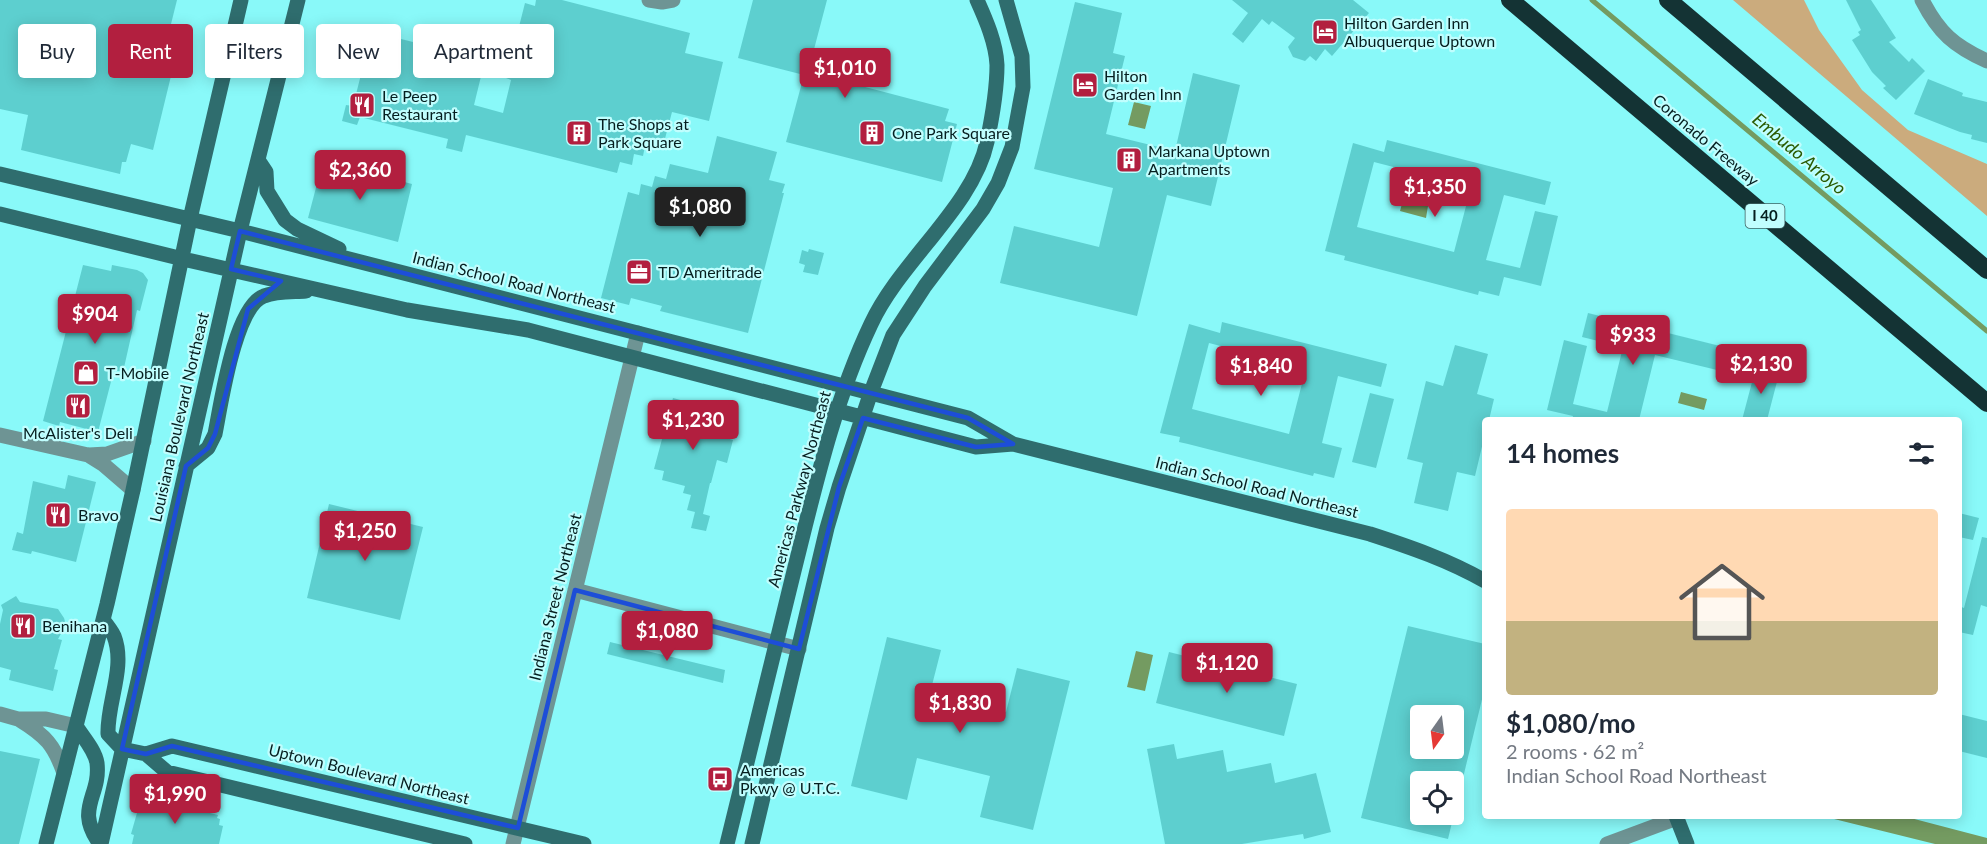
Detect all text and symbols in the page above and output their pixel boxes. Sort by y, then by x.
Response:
place label: Hilton Garden Inn Albuquerque Uptown [1344,13,1495,50]
hotel icon: Hilton Garden Inn Albuquerque Uptown [1310,17,1340,47]
chip: Buy [18,24,96,78]
chip: Rent [108,24,193,78]
chip: Filters [205,24,304,78]
chip: New [316,24,401,78]
chip: Apartment [413,24,554,78]
pin: $1,010 [796,48,894,99]
text: $1,010 [814,55,876,79]
place label: Hilton Garden Inn [1104,66,1182,103]
hotel icon: Hilton Garden Inn [1070,70,1100,100]
place label: Le Peep Restaurant [382,86,458,123]
restaurant icon: Le Peep Restaurant [347,90,377,120]
street label: Coronado Freeway [1650,90,1764,190]
water label: Embudo Arroyo [1748,108,1851,199]
place label: The Shops at Park Square [598,114,689,151]
building icon: The Shops at Park Square [564,118,594,148]
building icon: One Park Square [857,118,887,148]
place label: One Park Square [892,123,1010,142]
place label: Markana Uptown Apartments [1148,141,1270,178]
building icon: Markana Uptown Apartments [1114,145,1144,175]
pin: $2,360 [311,150,409,201]
text: $2,360 [329,157,391,181]
pin: $1,350 [1386,167,1484,218]
text: $1,350 [1404,174,1466,198]
pin: $1,080 [651,187,749,238]
text: $1,080 [669,194,731,218]
road number: I 40 [1746,204,1784,228]
street label: Indian School Road Northeast [411,247,618,316]
office icon: TD Ameritrade [624,257,654,287]
place label: TD Ameritrade [658,262,762,281]
pin: $904 [59,294,131,345]
text: $904 [72,301,118,325]
street label: Louisiana Boulevard Northeast [145,310,212,524]
pin: $933 [1597,315,1669,366]
text: $933 [1610,322,1656,346]
pin: $2,130 [1712,344,1810,395]
pin: $1,840 [1212,346,1310,397]
text: $2,130 [1730,351,1792,375]
text: $1,840 [1230,353,1292,377]
shop icon: T-Mobile [71,358,101,388]
place label: T-Mobile [106,363,169,382]
street label: Americas Parkway Northeast [763,388,834,589]
restaurant icon: McAlister's Deli [63,391,93,421]
pin: $1,230 [644,400,742,451]
text: $1,230 [662,407,724,431]
place label: McAlister's Deli [23,423,133,442]
text: 14 homes [1506,437,1619,469]
icon: filters [1905,437,1938,470]
street label: Indian School Road Northeast [1154,452,1361,521]
restaurant icon: Bravo [43,500,73,530]
place label: Bravo [78,505,119,524]
pin: $1,250 [316,511,414,562]
street label: Indiana Street Northeast [525,511,585,683]
text: $1,250 [334,518,396,542]
icon: home [1668,548,1776,656]
restaurant icon: Benihana [8,611,38,641]
pin: $1,080 [618,611,716,662]
place label: Benihana [42,616,107,635]
text: $1,080 [636,618,698,642]
pin: $1,120 [1178,643,1276,694]
text: $1,120 [1196,650,1258,674]
pin: $1,830 [911,683,1009,734]
text: $1,830 [929,690,991,714]
north arrow [1410,705,1464,759]
map controls [1410,705,1464,825]
text: $1,080/mo [1506,707,1636,739]
street label: Uptown Boulevard Northeast [267,739,472,808]
text: 2 rooms · 62 m² [1506,739,1644,763]
place label: Americas Pkwy @ U.T.C. [740,760,840,797]
text: Indian School Road Northeast [1506,763,1767,787]
bus stop icon: Americas Pkwy @ U.T.C. [705,764,735,794]
button: locate [1410,771,1464,825]
pin: $1,990 [126,774,224,825]
text: $1,990 [144,781,206,805]

